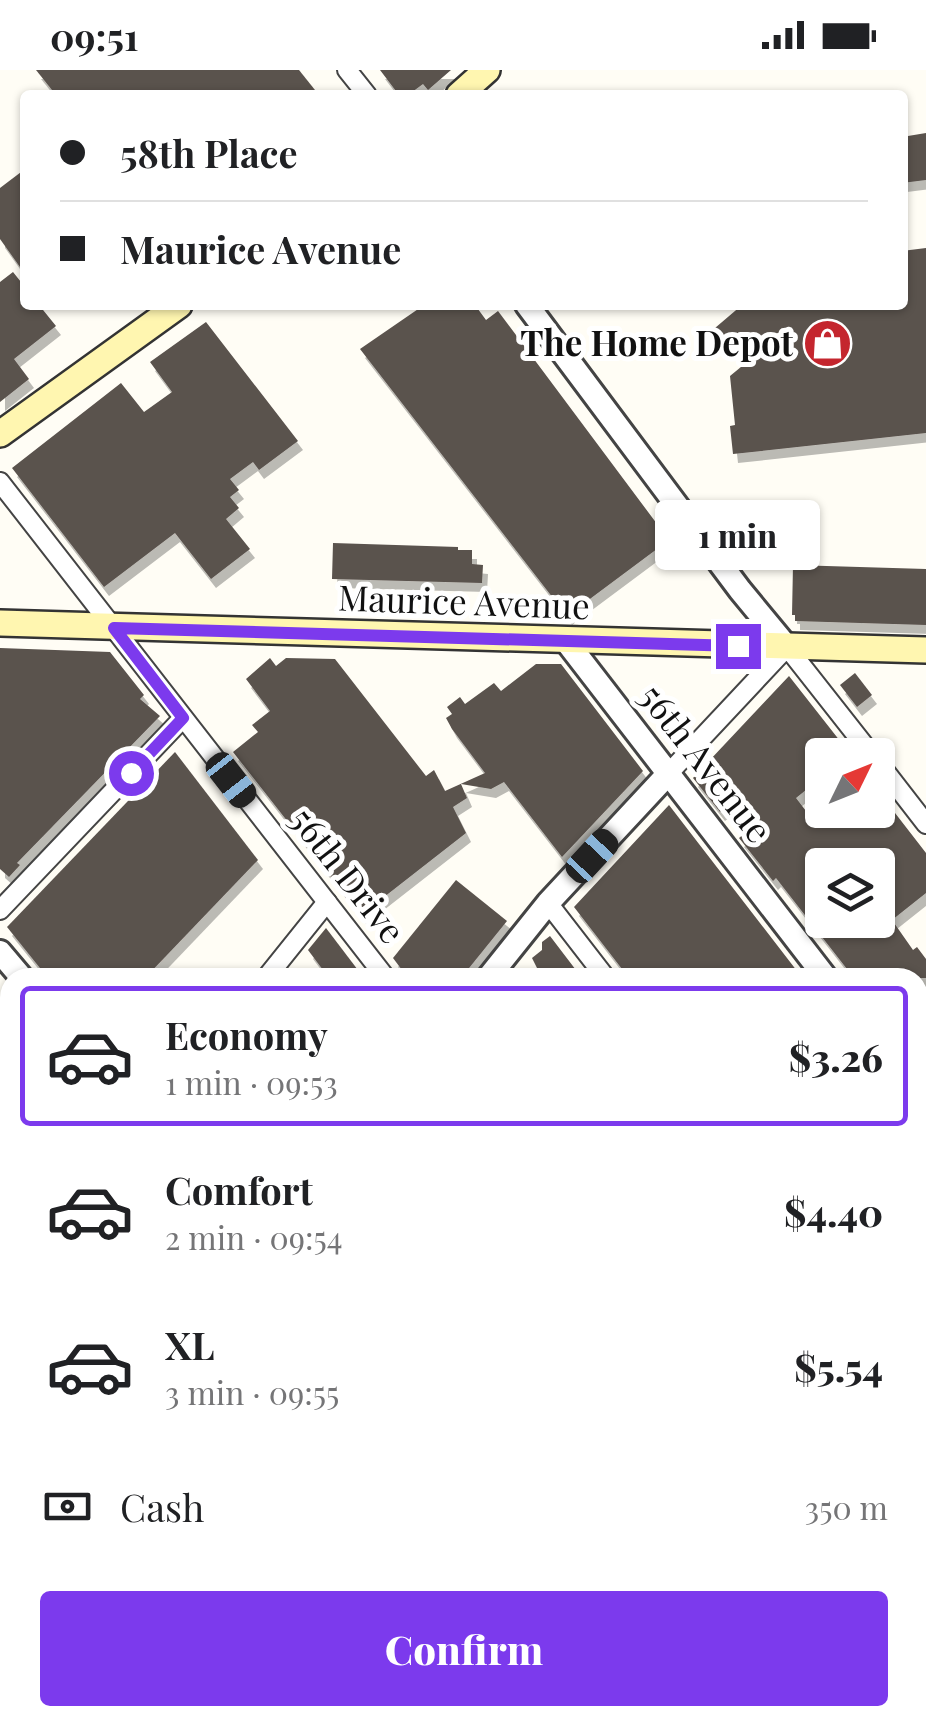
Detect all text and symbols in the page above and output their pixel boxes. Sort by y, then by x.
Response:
text: 09:51 [50,10,139,61]
text: 58th Place [120,127,298,178]
text: Maurice Avenue [120,223,401,274]
place label: The Home Depot [520,318,794,365]
shop icon: The Home Depot [802,318,854,370]
callout: 1 min [656,501,820,571]
text: 1 min [698,513,777,556]
street label: Maurice Avenue [338,573,591,628]
route end [716,624,761,669]
street label: 56th Avenue [630,674,784,851]
north arrow [805,738,895,828]
map controls [805,738,895,938]
car [201,747,261,813]
route start [109,751,154,796]
street label: 56th Drive [281,797,417,952]
car [561,824,623,888]
button: layers [805,848,895,938]
text: Economy [165,1009,328,1060]
icon: car [45,1011,135,1101]
text: $3.26 [789,1031,883,1082]
text: 1 min · 09:53 [165,1060,338,1103]
text: Comfort [165,1164,313,1215]
icon: car [45,1166,135,1256]
text: $4.40 [784,1186,883,1237]
text: 2 min · 09:54 [165,1215,343,1258]
text: XL [165,1319,214,1370]
icon: car [45,1321,135,1411]
text: $5.54 [794,1341,883,1392]
text: 3 min · 09:55 [165,1370,339,1413]
icon: cash [40,1479,95,1534]
text: Cash [120,1481,204,1532]
text: 350 m [805,1485,888,1528]
button: Confirm [40,1591,888,1706]

